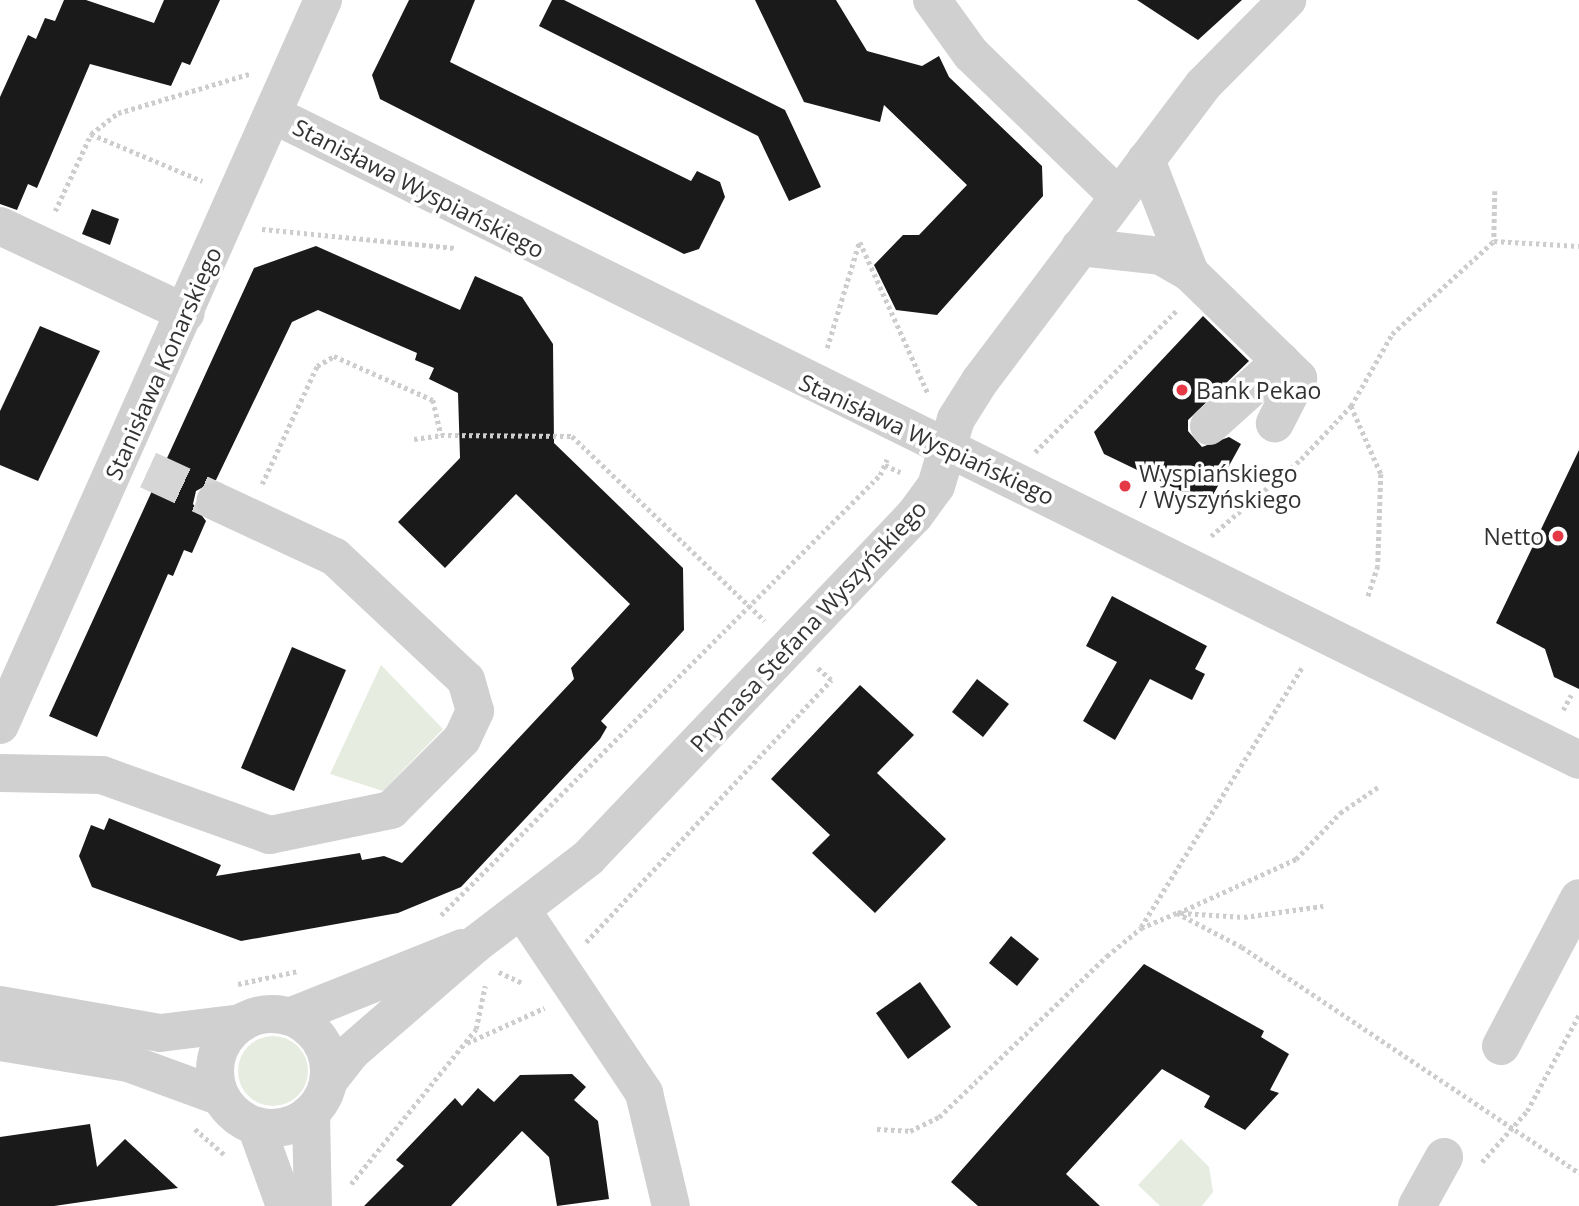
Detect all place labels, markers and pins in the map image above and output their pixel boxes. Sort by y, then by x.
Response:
place label: Bank Pekao [1196,376,1321,404]
marker: Bank Pekao [1174,382,1190,398]
place label: Wyspiańskiego / Wyszyńskiego [1139,459,1302,513]
marker: Wyspiańskiego / Wyszyńskiego [1117,478,1133,494]
place label: Netto [1484,522,1544,550]
marker: Netto [1550,528,1566,544]

